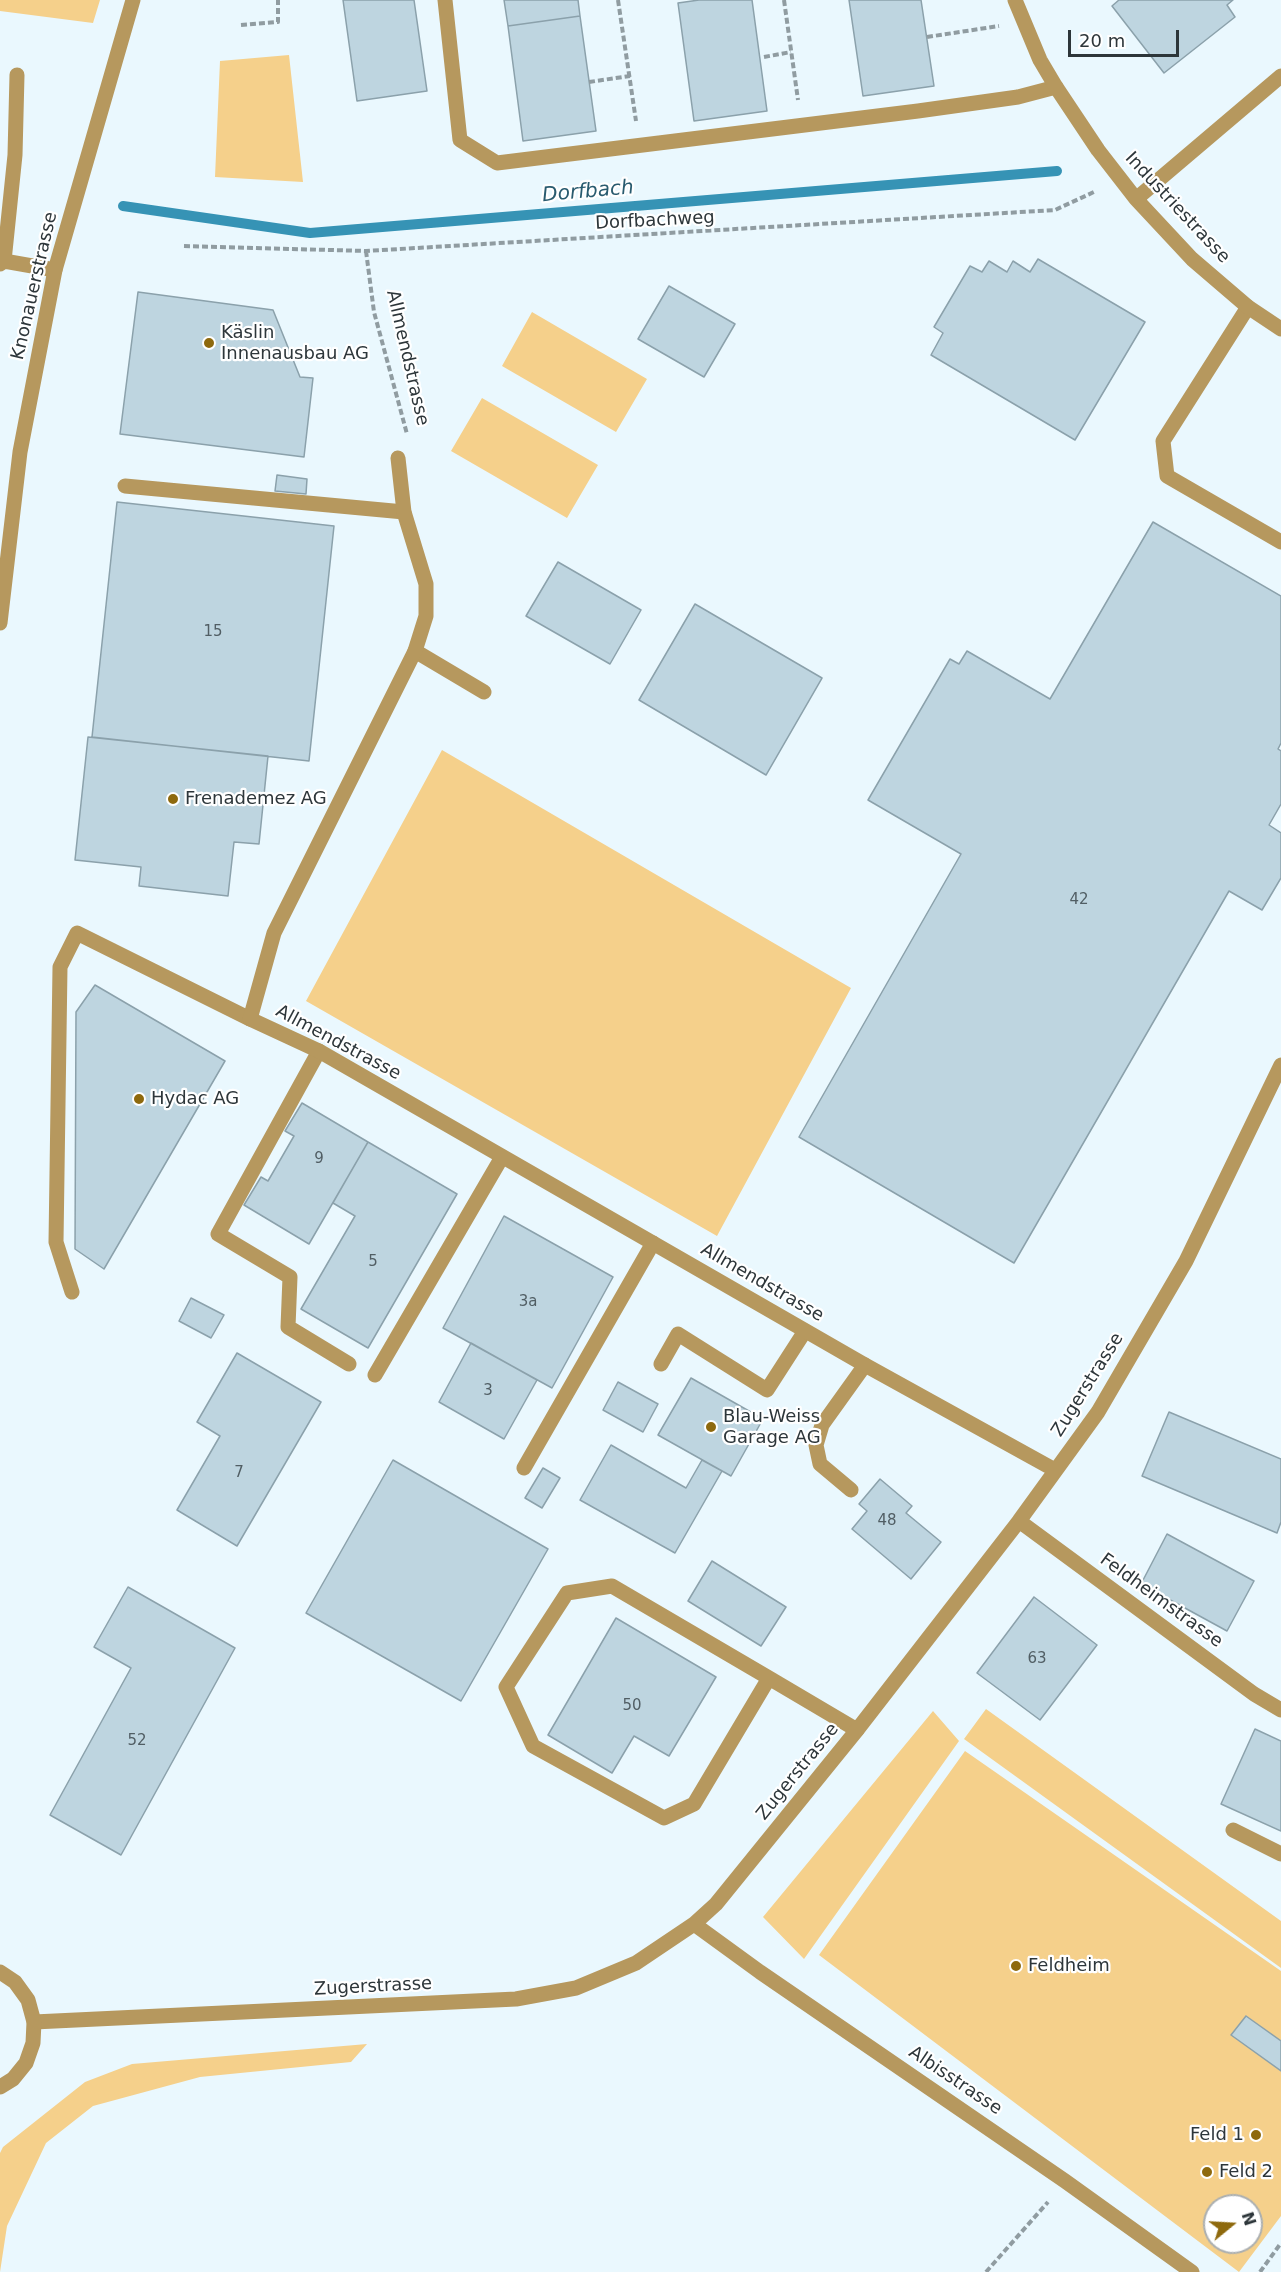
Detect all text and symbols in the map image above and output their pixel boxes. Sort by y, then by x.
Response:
scale bar [1071,18,1182,56]
text: 20 m [1079,30,1125,51]
street label: Industriestrasse [1120,148,1234,268]
water label: Dorfbach [541,176,635,208]
street label: Dorfbachweg [595,207,715,235]
street label: Knonauerstrasse [7,210,63,362]
street label: Allmendstrasse [381,288,433,428]
place label: Käslin Innenausbau AG [221,322,369,364]
marker: Käslin Innenausbau AG [202,336,216,350]
house number: 15 [203,623,223,641]
place label: Frenademez AG [185,788,327,810]
marker: Frenademez AG [166,792,180,806]
house number: 42 [1069,891,1089,909]
street label: Allmendstrasse [272,1001,404,1085]
place label: Hydac AG [151,1088,239,1110]
marker: Hydac AG [132,1092,146,1106]
house number: 9 [314,1150,324,1168]
street label: Allmendstrasse [697,1239,827,1327]
house number: 5 [368,1253,378,1271]
house number: 3a [519,1293,537,1311]
street label: Zugerstrasse [1047,1329,1129,1441]
house number: 3 [483,1382,493,1400]
place label: Blau-Weiss Garage AG [723,1406,821,1448]
marker: Blau-Weiss Garage AG [704,1420,718,1434]
house number: 7 [234,1464,244,1482]
house number: 48 [877,1512,897,1530]
street label: Feldheimstrasse [1095,1549,1227,1653]
house number: 63 [1027,1650,1047,1668]
house number: 50 [622,1697,642,1715]
street label: Zugerstrasse [752,1719,844,1825]
house number: 52 [127,1732,147,1750]
place label: Feldheim [1028,1955,1110,1977]
marker: Feldheim [1009,1959,1023,1973]
street label: Zugerstrasse [313,1973,433,2001]
street label: Albisstrasse [904,2042,1006,2120]
place label: Feld 1 [1190,2124,1244,2146]
marker: Feld 1 [1249,2128,1263,2142]
place label: Feld 2 [1219,2161,1273,2183]
marker: Feld 2 [1200,2165,1214,2179]
north arrow [1203,2194,1263,2254]
text: N [1238,2210,1260,2228]

